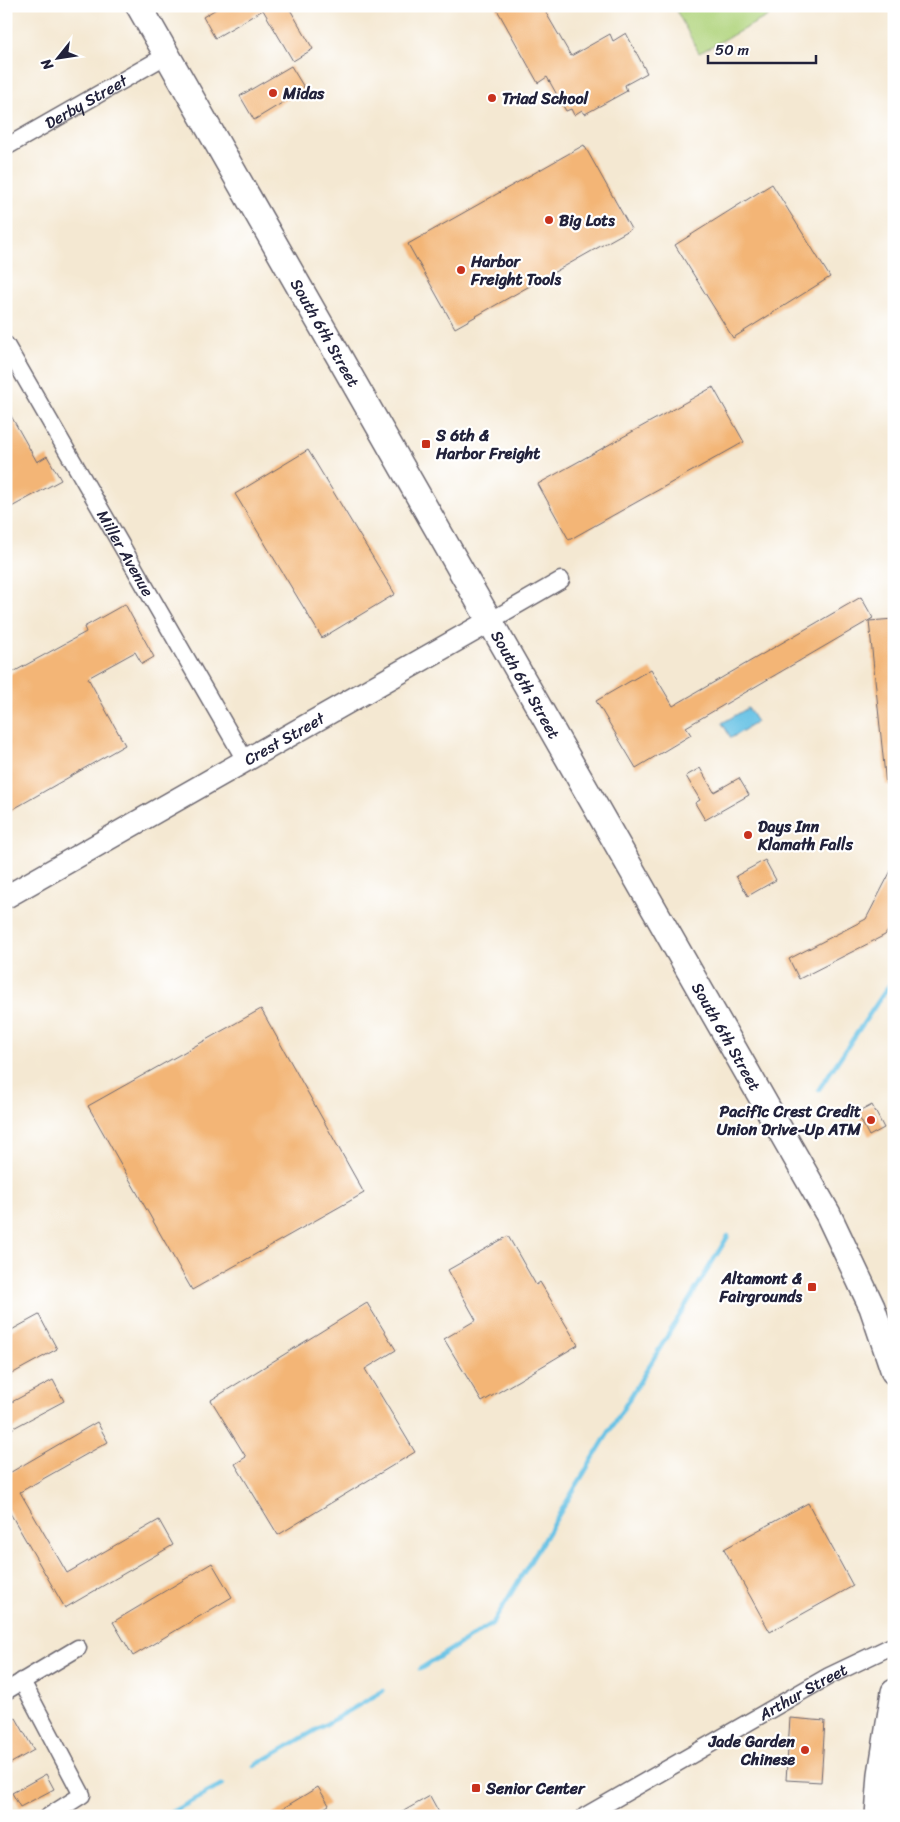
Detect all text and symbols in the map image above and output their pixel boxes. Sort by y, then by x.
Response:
north arrow [32,32,82,82]
scale bar [708,32,815,64]
text: 50 m [715,37,750,63]
text: N [34,54,61,76]
street label: Derby Street [39,66,134,137]
place label: Midas [282,79,325,108]
place label: Triad School [502,84,590,113]
marker: Midas [267,87,279,99]
marker: Triad School [486,92,498,104]
place label: Big Lots [559,206,615,235]
marker: Big Lots [543,214,555,226]
place label: Harbor Freight Tools [470,247,562,294]
marker: Harbor Freight Tools [455,264,467,276]
street label: South 6th Street [282,273,368,393]
place label: S 6th & Harbor Freight [435,421,540,468]
marker: S 6th & Harbor Freight [420,438,432,450]
street label: Miller Avenue [89,504,162,602]
street label: South 6th Street [483,625,568,745]
street label: Crest Street [238,704,331,774]
place label: Days Inn Klamath Falls [757,812,854,859]
marker: Days Inn Klamath Falls [742,829,754,841]
street label: South 6th Street [683,976,769,1096]
place label: Pacific Crest Credit Union Drive-Up ATM [717,1097,861,1144]
marker: Pacific Crest Credit Union Drive-Up ATM [865,1114,877,1126]
place label: Altamont & Fairgrounds [719,1264,803,1311]
marker: Altamont & Fairgrounds [806,1281,818,1293]
street label: Arthur Street [752,1655,852,1729]
place label: Jade Garden Chinese [708,1727,795,1774]
marker: Jade Garden Chinese [799,1744,811,1756]
place label: Senior Center [485,1774,586,1803]
marker: Senior Center [470,1782,482,1794]

